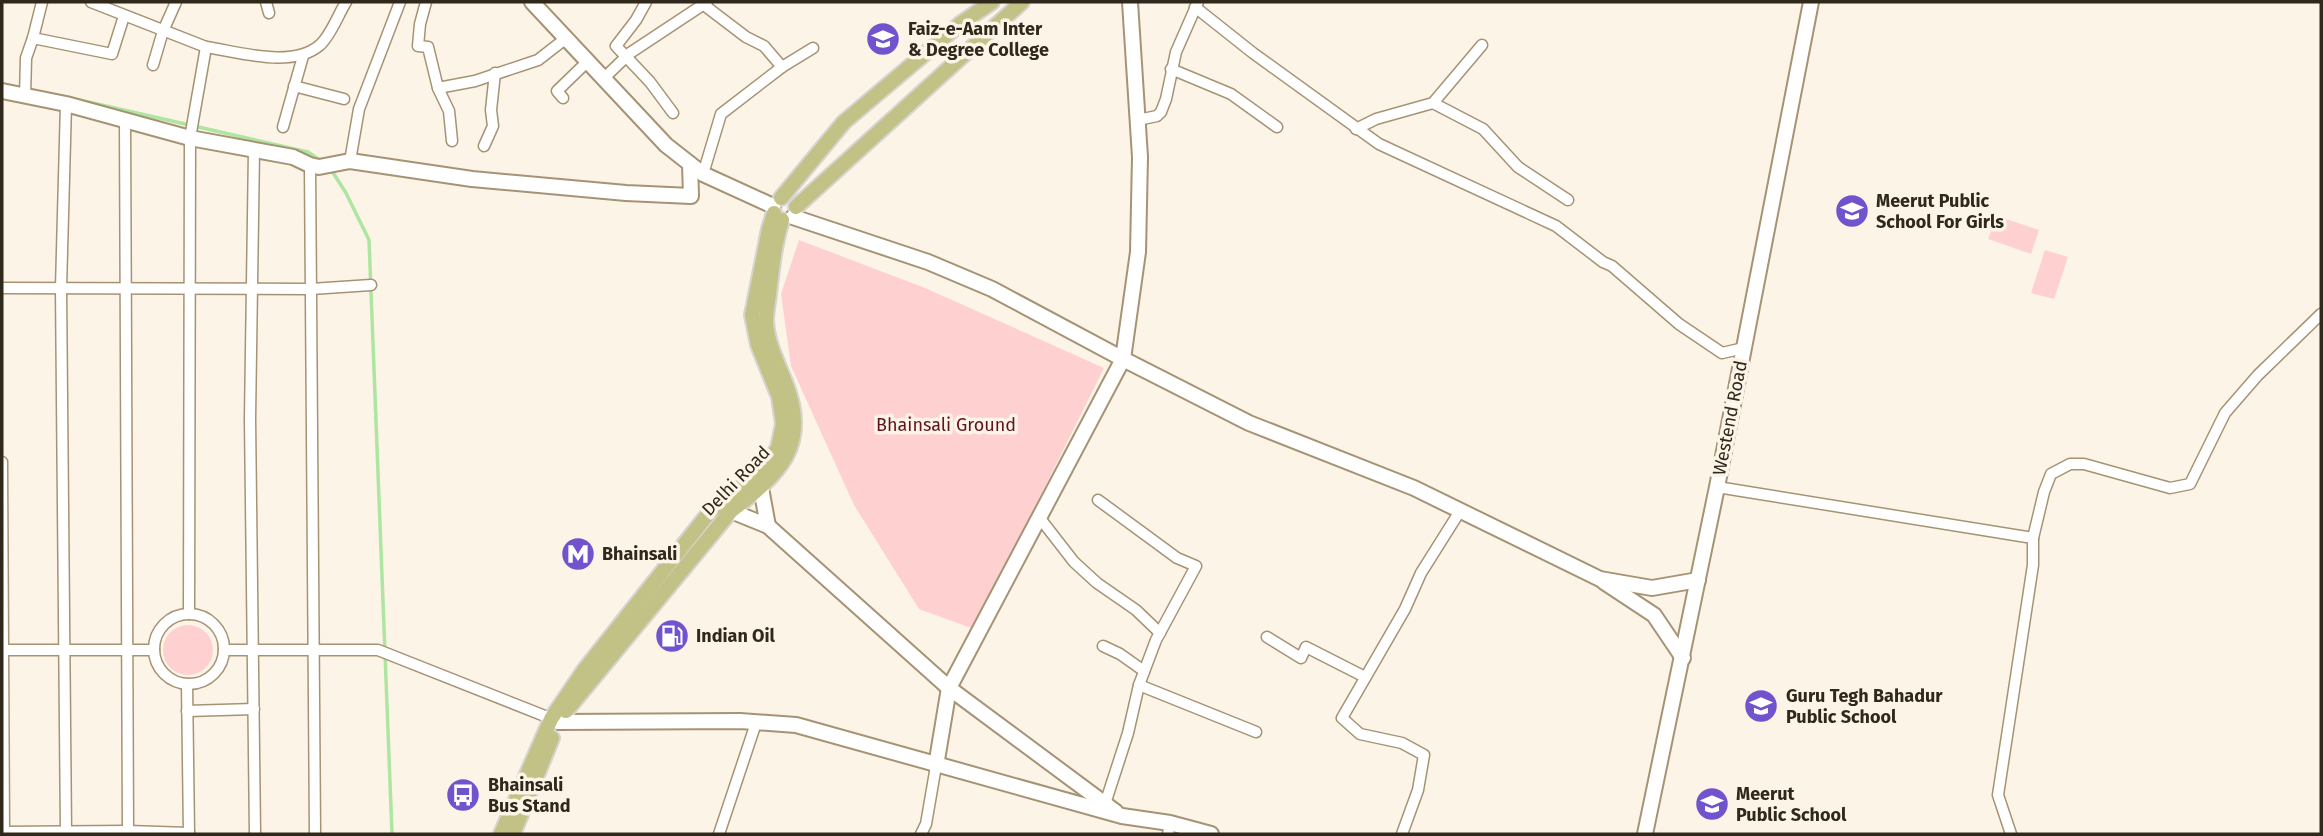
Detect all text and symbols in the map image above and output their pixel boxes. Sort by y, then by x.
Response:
place label: Faiz-e-Aam Inter & Degree College [908,18,1049,61]
school or university icon: Faiz-e-Aam Inter & Degree College [864,20,902,58]
place label: Meerut Public School For Girls [1876,190,2004,233]
school or university icon: Meerut Public School For Girls [1833,192,1871,230]
street label: Westend Road [1708,359,1752,477]
park label: Bhainsali Ground [876,414,1016,436]
street label: Delhi Road [697,441,775,521]
metro station icon: Bhainsali [559,535,597,573]
place label: Bhainsali [602,543,677,565]
fuel station icon: Indian Oil [653,617,691,655]
place label: Indian Oil [696,625,776,647]
place label: Guru Tegh Bahadur Public School [1786,685,1943,728]
school or university icon: Guru Tegh Bahadur Public School [1742,687,1780,725]
place label: Bhainsali Bus Stand [488,774,570,817]
bus stop icon: Bhainsali Bus Stand [444,776,482,814]
place label: Meerut Public School [1736,783,1847,826]
school or university icon: Meerut Public School [1693,785,1731,823]

